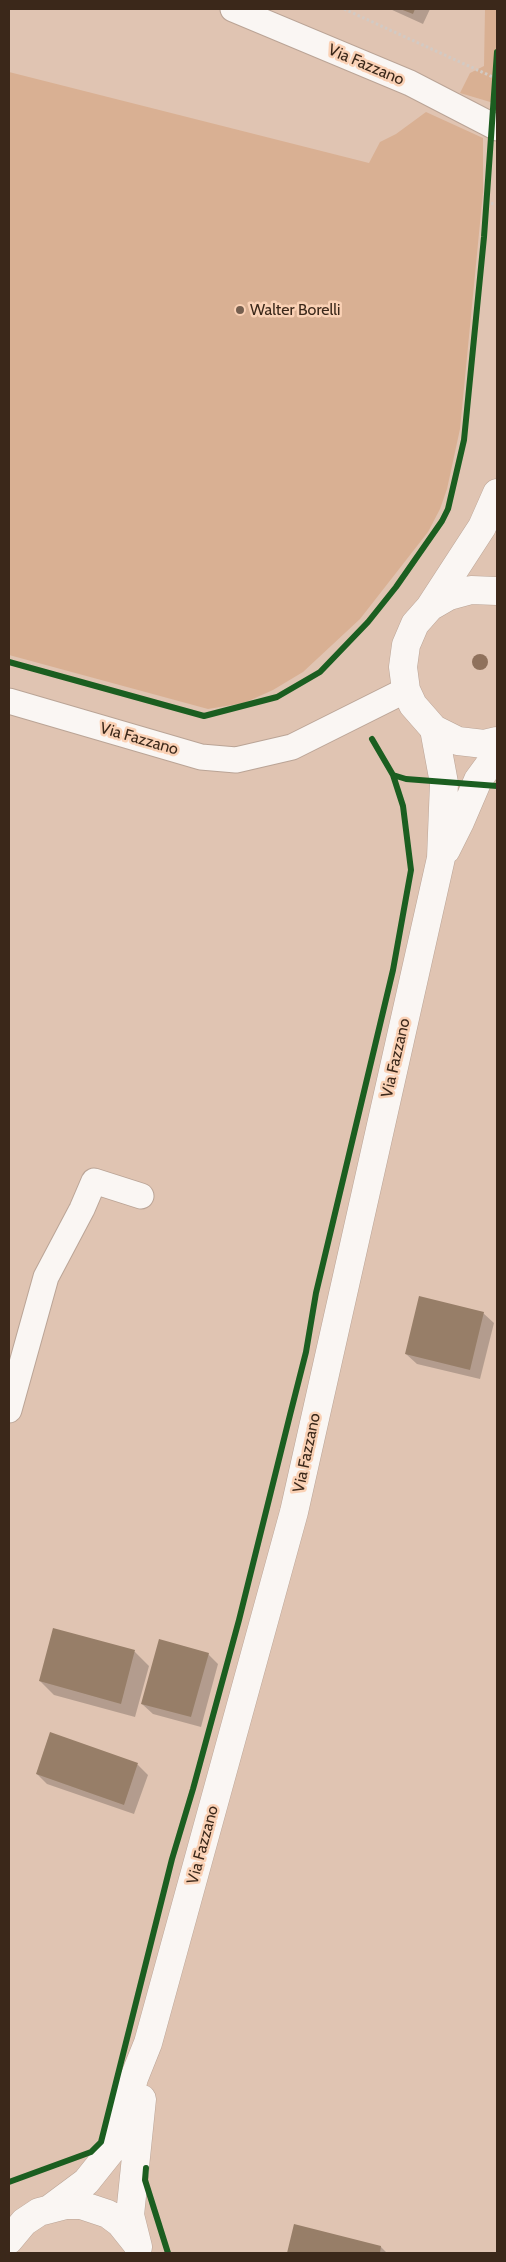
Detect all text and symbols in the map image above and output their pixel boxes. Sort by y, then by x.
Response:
street label: Via Fazzano [325,40,407,90]
place label: Walter Borelli [250,300,340,320]
marker: Walter Borelli [234,304,246,316]
street label: Via Fazzano [98,719,180,759]
street label: Via Fazzano [378,1016,414,1100]
street label: Via Fazzano [289,1412,325,1494]
street label: Via Fazzano [183,1804,223,1886]

